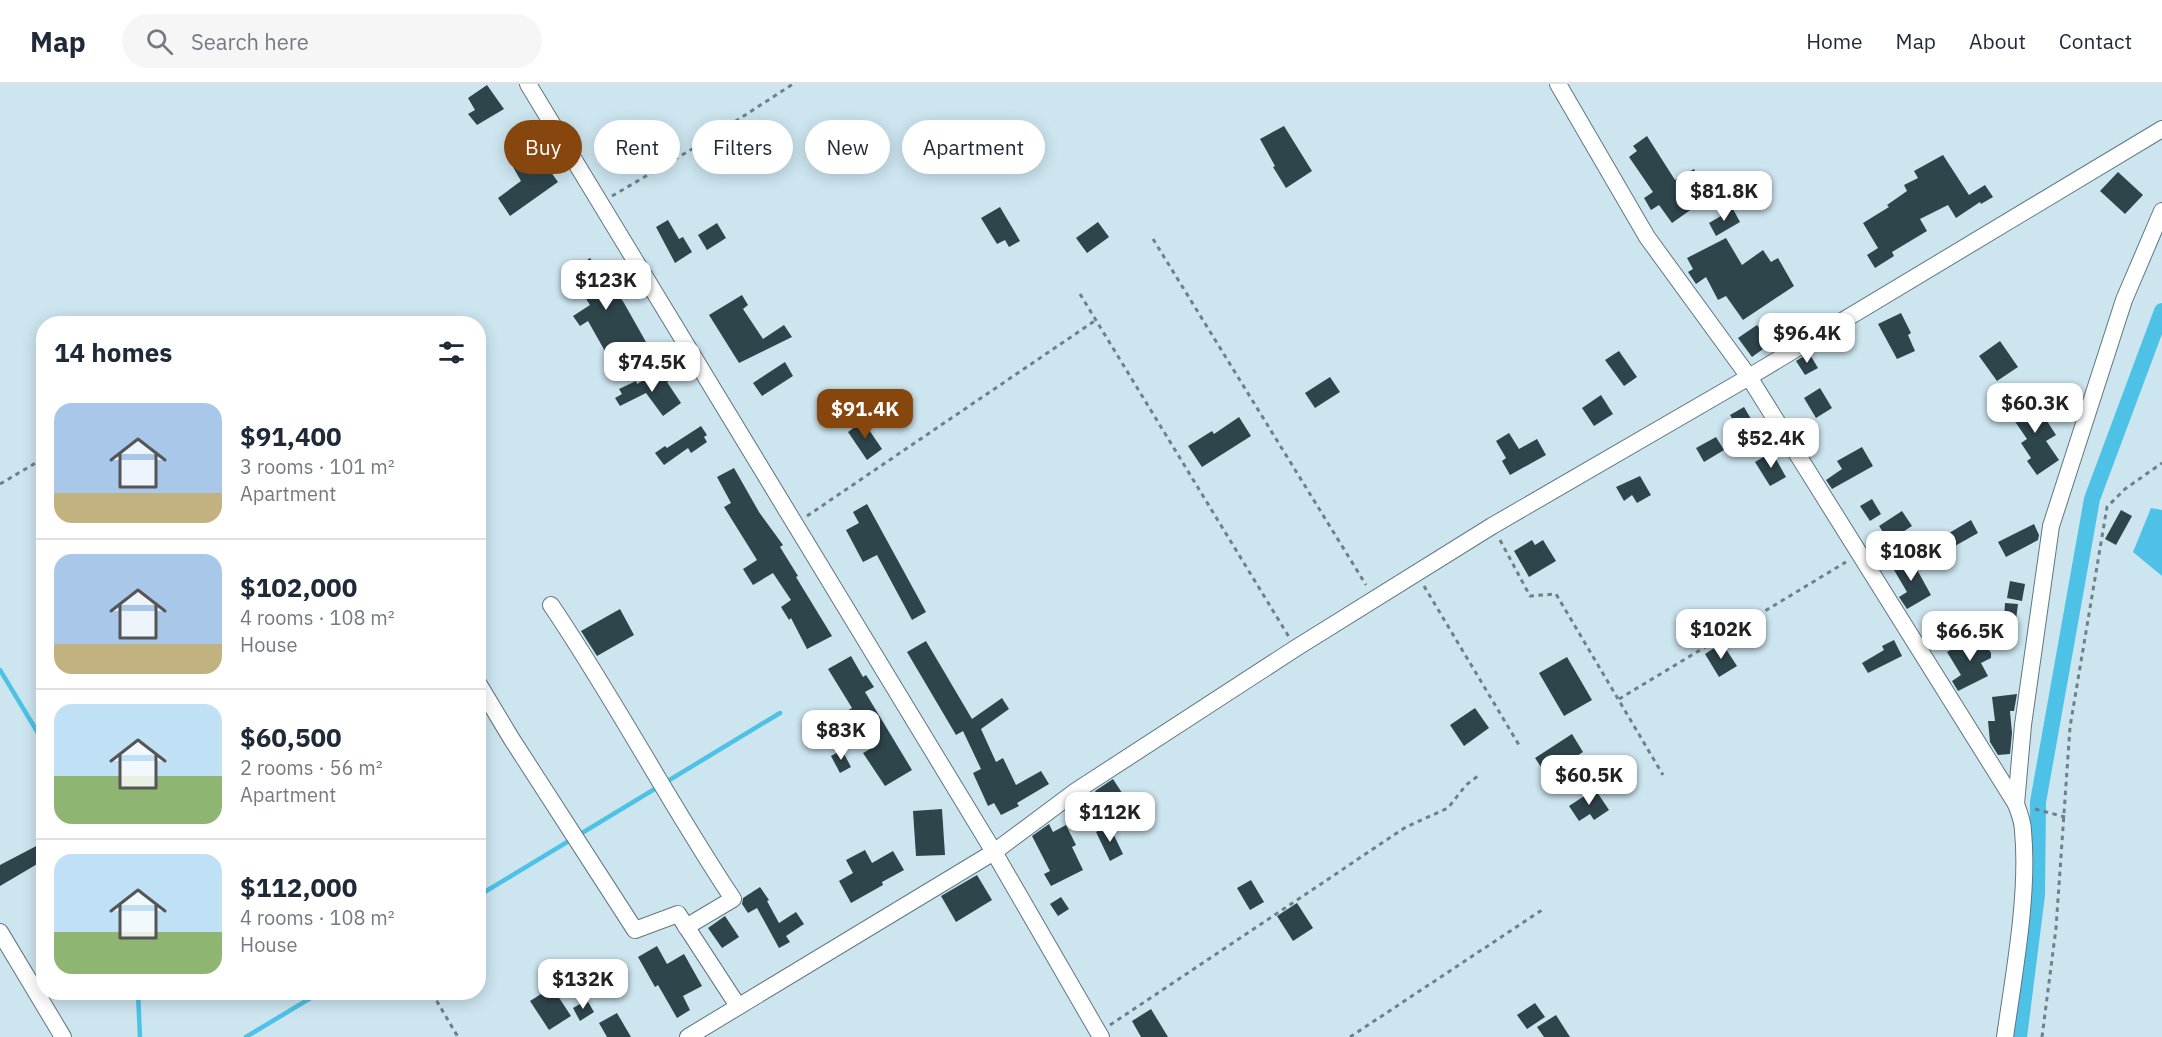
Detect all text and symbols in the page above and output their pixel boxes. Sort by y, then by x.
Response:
search box [122,14,542,68]
text: Map [30,23,86,60]
icon: search [143,25,176,58]
text: Search here [191,27,309,56]
text: Home [1806,27,1863,55]
text: Map [1896,27,1936,55]
text: About [1969,27,2026,55]
text: Contact [2059,27,2132,55]
chip: Buy [504,120,582,174]
chip: Rent [594,120,680,174]
chip: Filters [692,120,793,174]
chip: New [805,120,890,174]
chip: Apartment [902,120,1045,174]
pin: $81.8K [1675,171,1773,222]
text: $81.8K [1690,177,1758,204]
pin: $123K [564,260,648,311]
text: $123K [575,266,637,293]
pin: $96.4K [1758,313,1856,364]
text: $96.4K [1773,319,1841,346]
text: 14 homes [54,335,172,369]
icon: filters [435,336,468,369]
pin: $74.5K [603,342,701,393]
text: $74.5K [618,348,686,375]
pin: $60.3K [1986,383,2084,434]
pin: $91.4K [816,389,914,440]
text: $60.3K [2001,389,2069,416]
text: $91.4K [831,395,899,422]
pin: $52.4K [1722,418,1820,469]
text: $91,400 [240,419,342,453]
text: $52.4K [1737,424,1805,451]
icon: home [102,427,174,499]
text: 3 rooms · 101 m² [240,453,395,480]
text: Apartment [240,480,336,507]
pin: $108K [1869,531,1953,582]
text: $108K [1880,537,1942,564]
text: $102,000 [240,570,357,604]
icon: home [102,578,174,650]
text: 4 rooms · 108 m² [240,604,395,631]
pin: $102K [1679,609,1763,660]
pin: $66.5K [1921,611,2019,662]
text: $102K [1690,615,1752,642]
text: $66.5K [1936,617,2004,644]
text: House [240,631,297,658]
pin: $83K [805,710,877,761]
text: $83K [816,716,866,743]
text: $60,500 [240,720,342,754]
icon: home [102,728,174,800]
text: 2 rooms · 56 m² [240,754,383,781]
pin: $60.5K [1540,755,1638,806]
text: $60.5K [1555,761,1623,788]
text: Apartment [240,781,336,808]
pin: $112K [1068,792,1152,843]
text: $112K [1079,798,1141,825]
text: $112,000 [240,870,357,904]
icon: home [102,878,174,950]
text: 4 rooms · 108 m² [240,904,395,931]
text: House [240,931,297,958]
pin: $132K [541,959,625,1010]
text: $132K [552,965,614,992]

